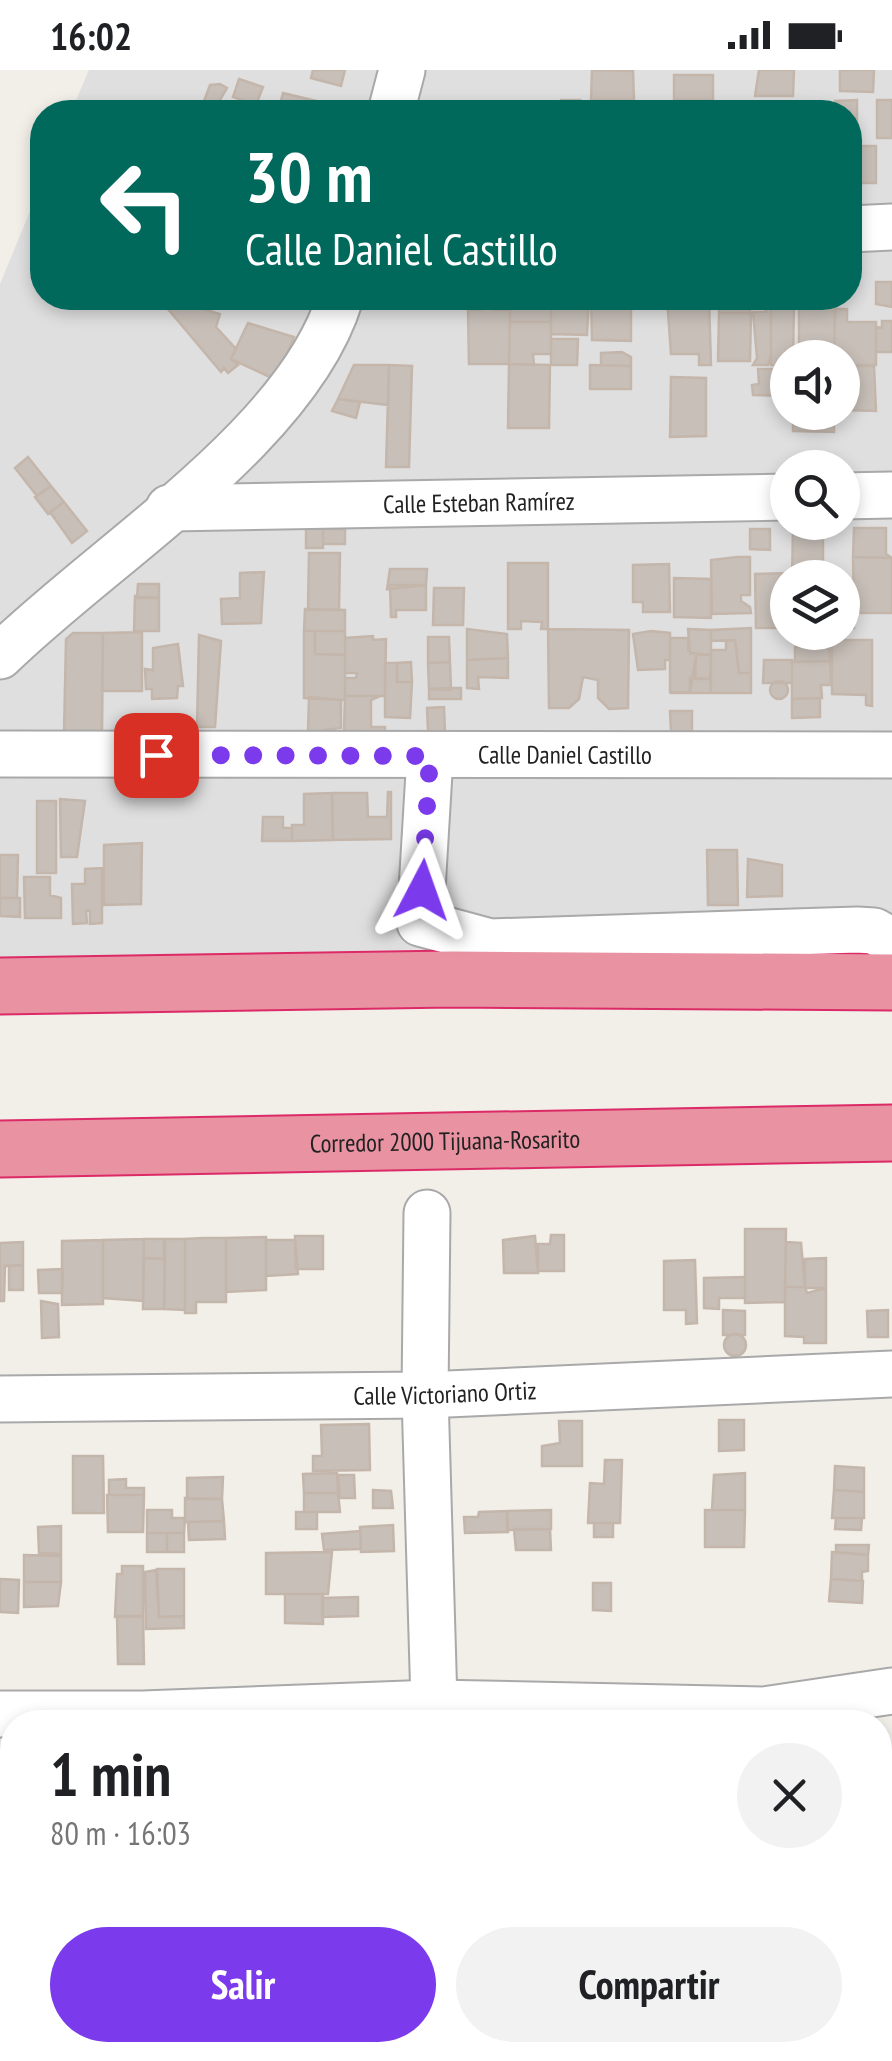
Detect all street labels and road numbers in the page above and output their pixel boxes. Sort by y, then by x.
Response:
street label: Calle Esteban Ramírez [383,485,575,520]
street label: Calle Daniel Castillo [478,739,652,771]
street label: Corredor 2000 Tijuana-Rosarito [309,1123,580,1159]
street label: Calle Victoriano Ortiz [353,1374,537,1412]

